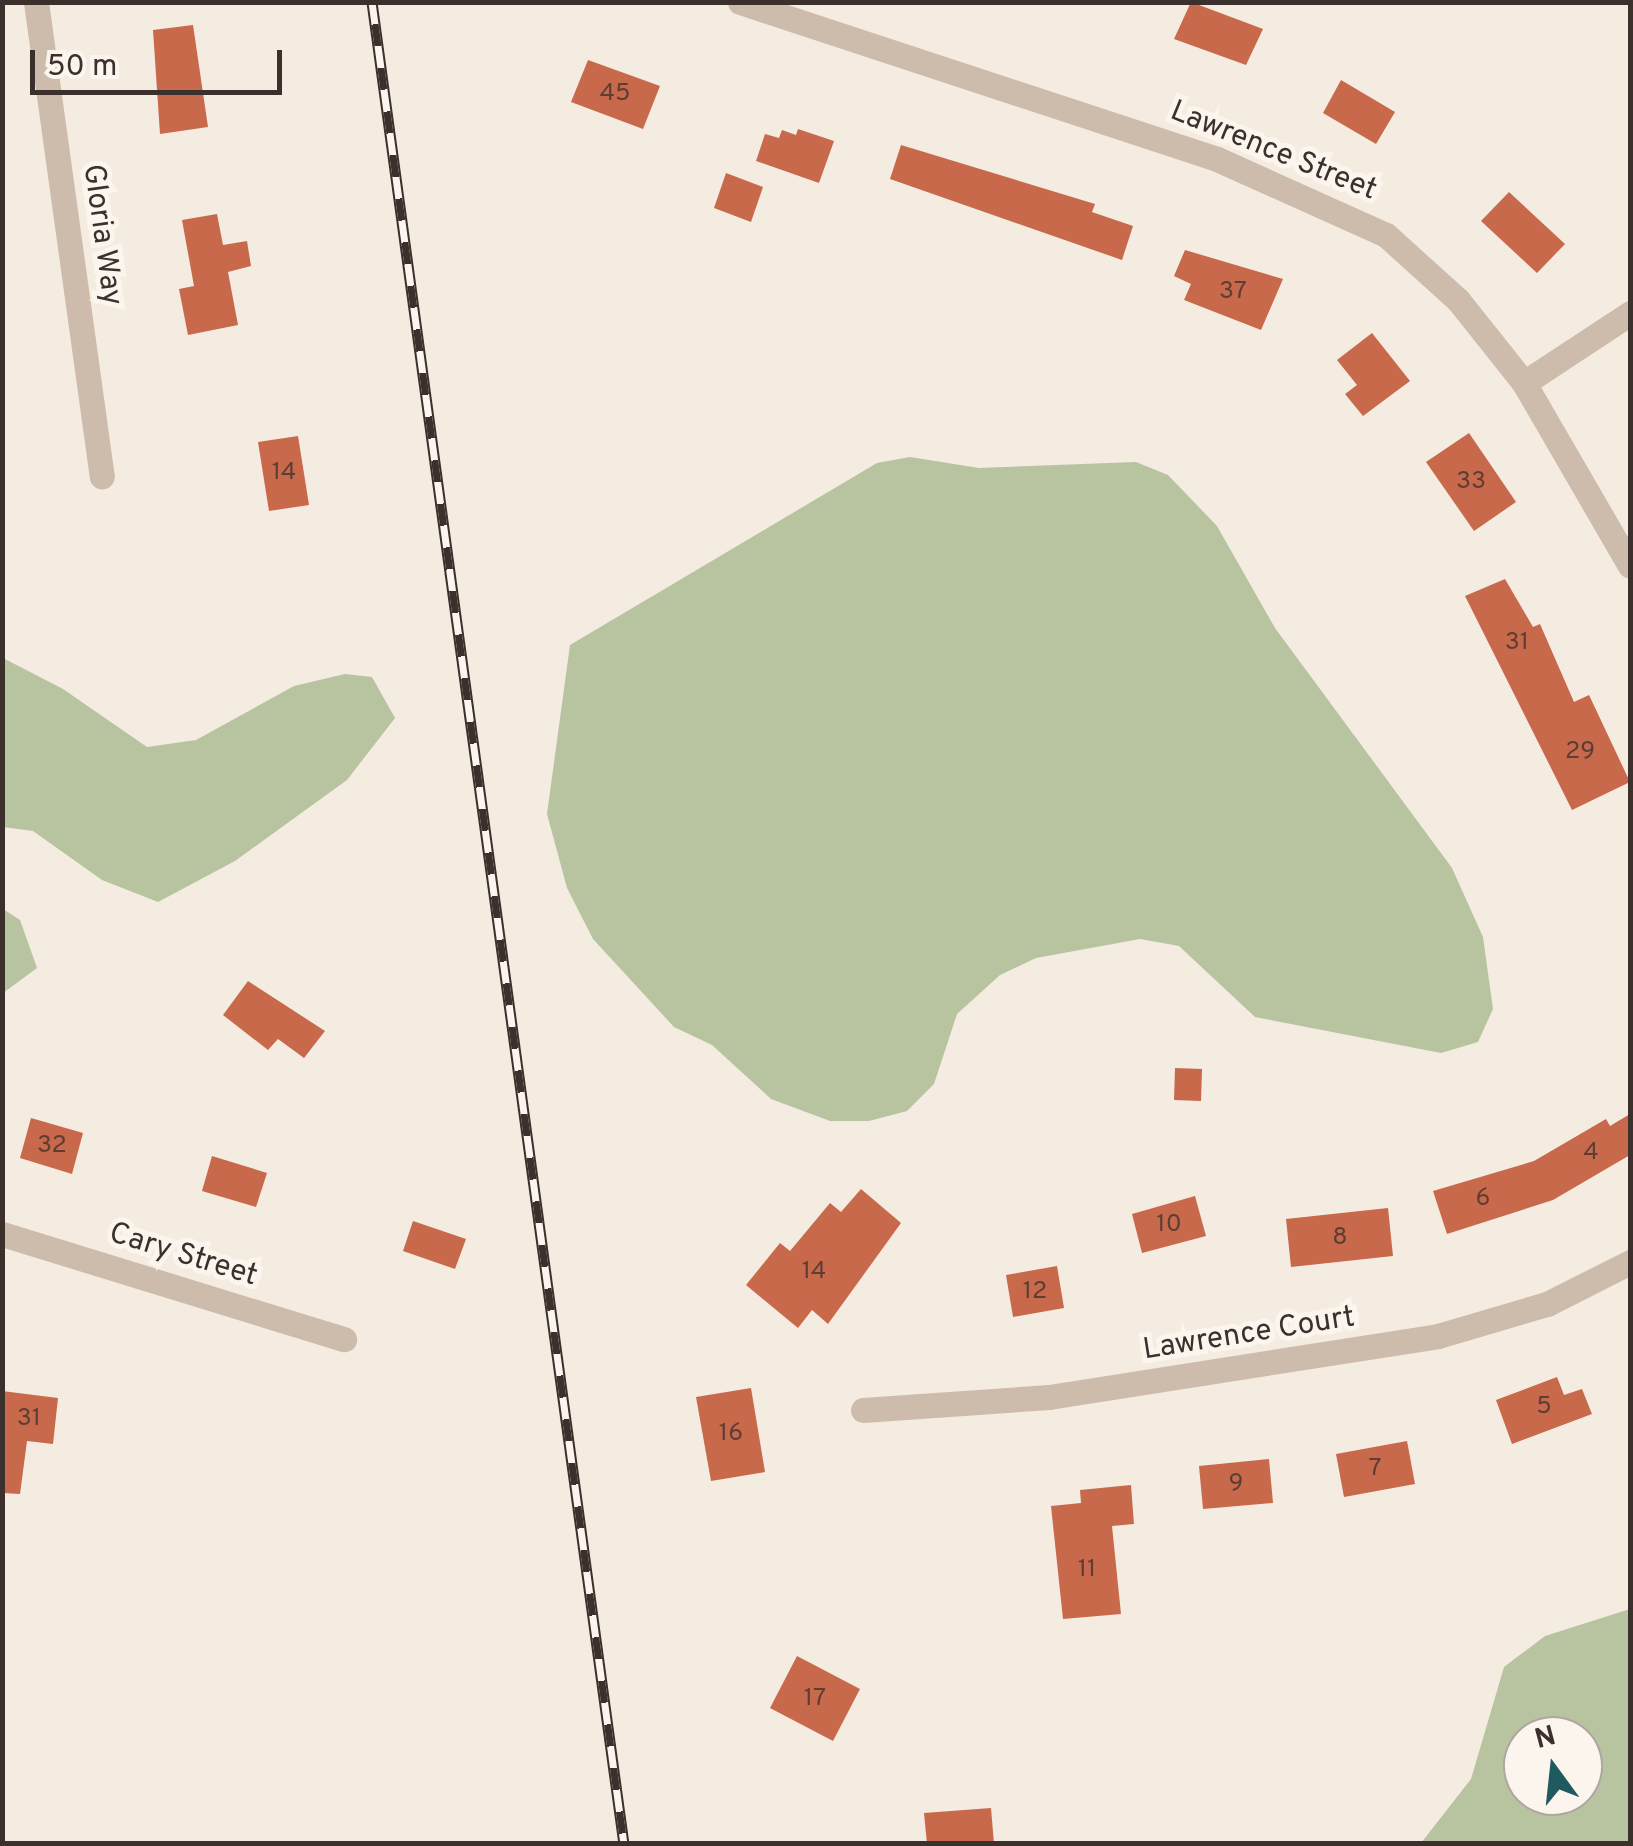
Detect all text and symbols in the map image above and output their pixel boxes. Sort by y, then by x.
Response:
scale bar [35,30,288,92]
text: 50 m [47,49,117,86]
house number: 45 [599,79,631,109]
street label: Lawrence Street [1165,94,1381,210]
street label: Gloria Way [73,162,129,308]
house number: 37 [1219,277,1247,307]
house number: 14 [272,458,296,488]
house number: 33 [1456,467,1486,497]
house number: 31 [1505,628,1529,658]
house number: 29 [1565,737,1595,767]
house number: 32 [37,1131,67,1161]
house number: 4 [1583,1138,1599,1168]
house number: 6 [1476,1184,1490,1214]
house number: 10 [1156,1210,1182,1240]
street label: Cary Street [105,1216,261,1296]
house number: 8 [1332,1223,1348,1253]
house number: 14 [802,1257,826,1287]
house number: 12 [1023,1277,1047,1307]
street label: Lawrence Court [1141,1301,1357,1369]
house number: 5 [1536,1392,1552,1422]
house number: 31 [17,1404,41,1434]
house number: 16 [719,1419,743,1449]
house number: 7 [1368,1454,1382,1484]
house number: 9 [1229,1469,1243,1499]
house number: 11 [1078,1555,1096,1585]
house number: 17 [804,1684,826,1714]
north arrow [1503,1716,1603,1816]
text: N [1531,1719,1560,1759]

